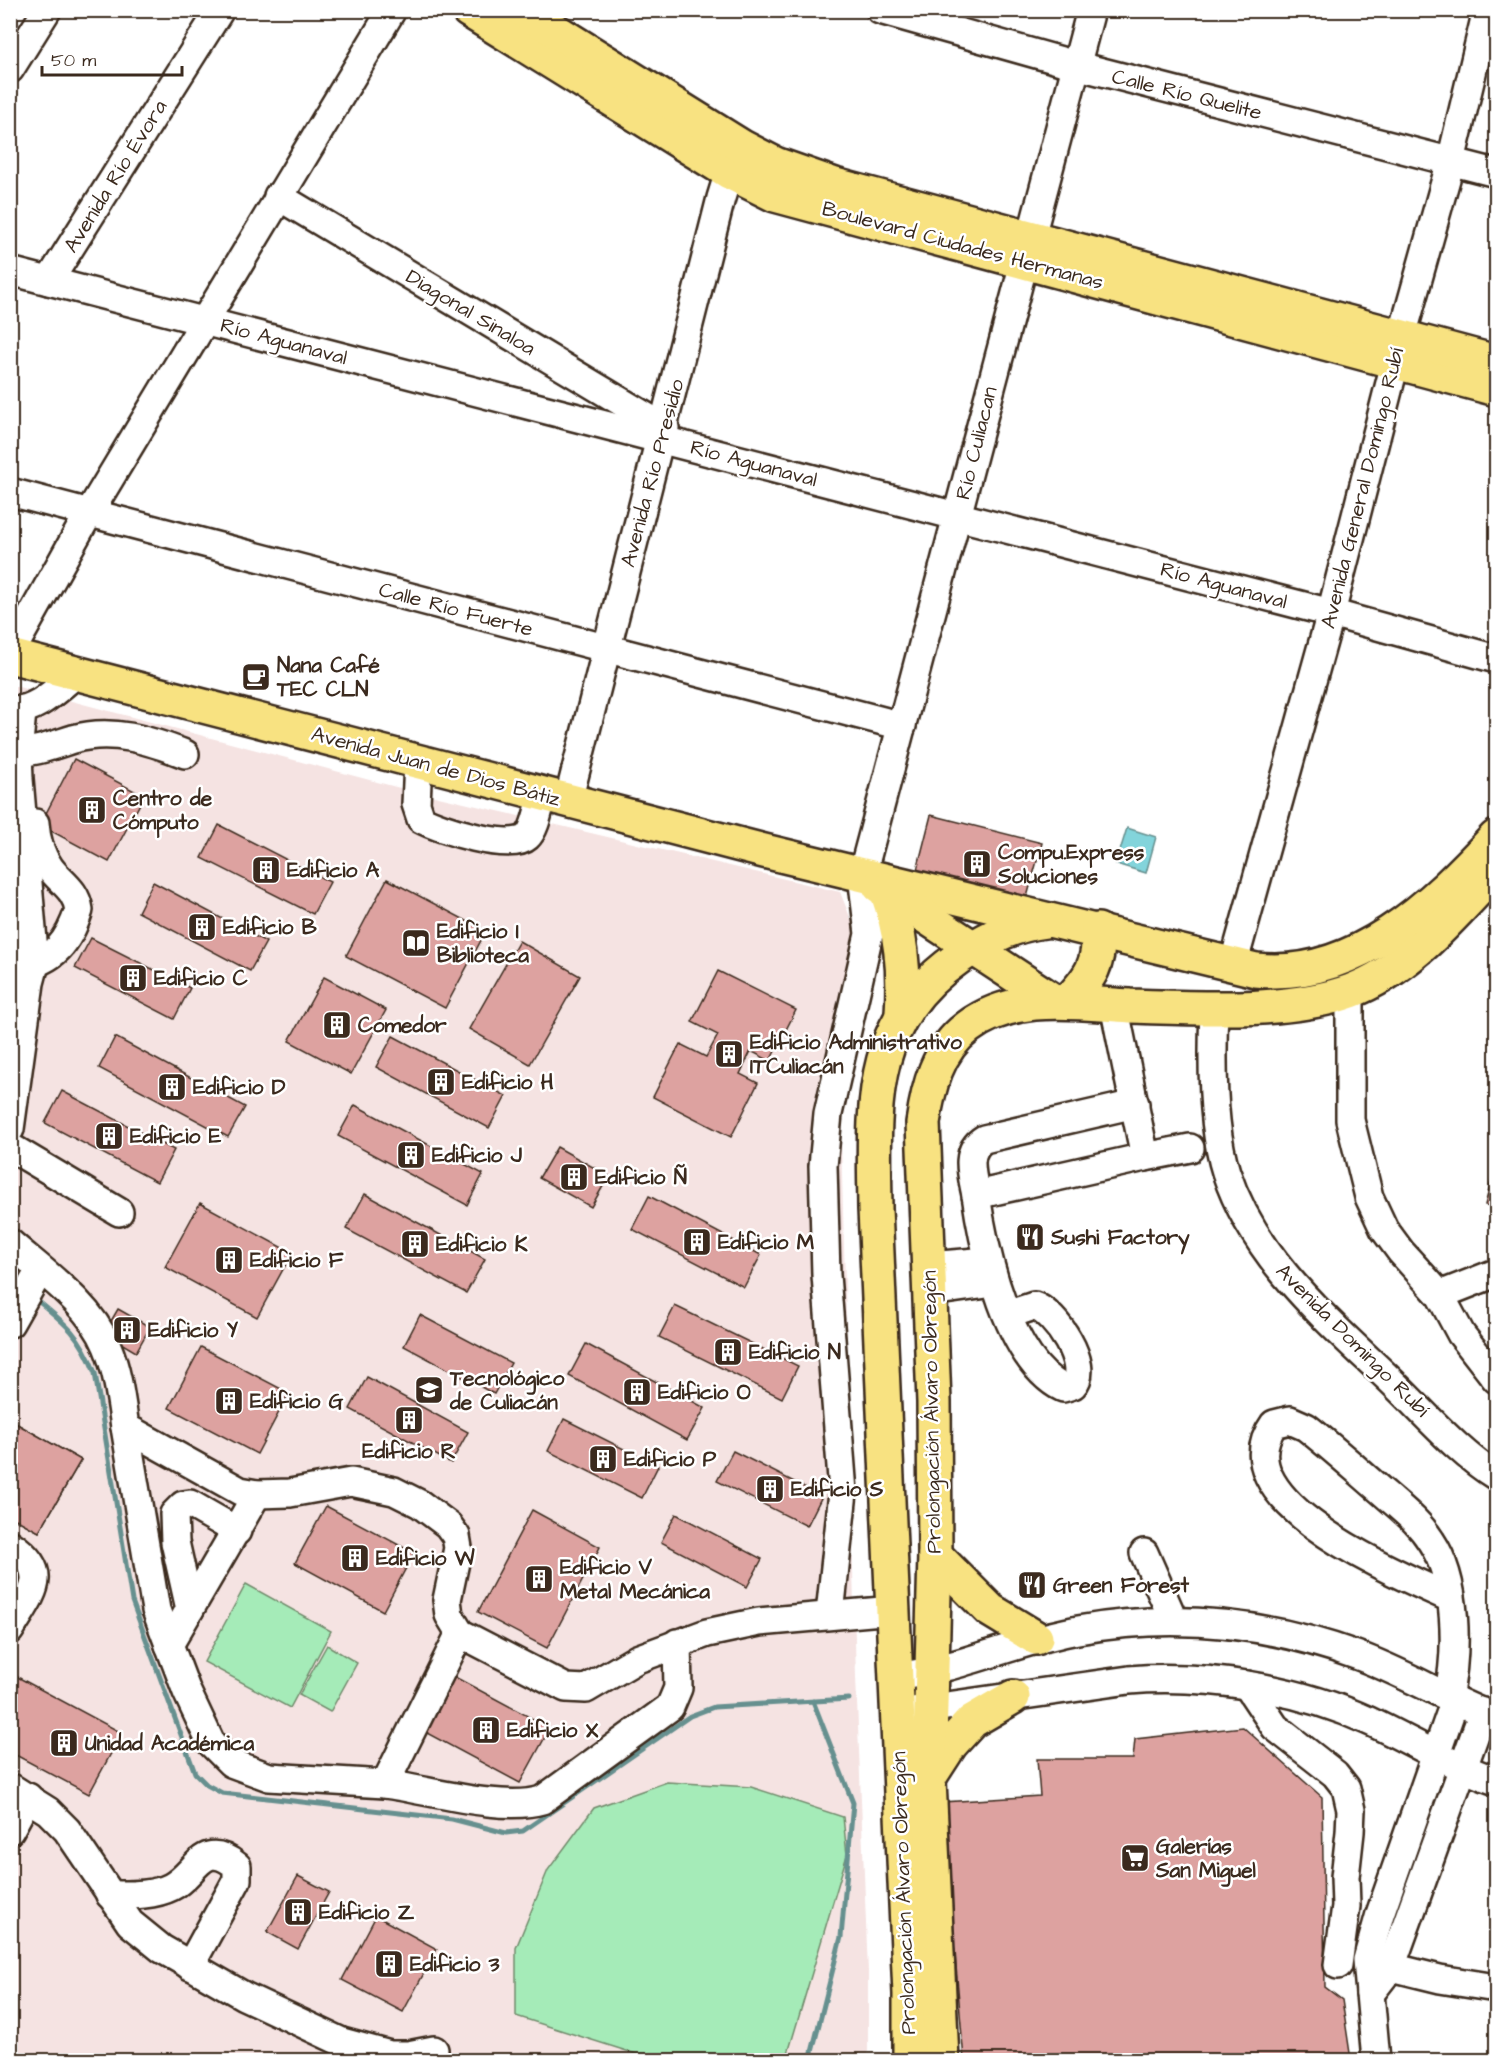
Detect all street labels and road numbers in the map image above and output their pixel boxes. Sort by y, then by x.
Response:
street label: Calle Río Quelite [1109,62,1265,127]
street label: Avenida Río Évora [57,94,174,258]
street label: Boulevard Ciudades Hermanas [819,194,1107,297]
street label: Diagonal Sinaloa [399,262,541,365]
street label: Río Aguanaval [217,311,350,374]
street label: Avenida General Domingo Rubí [1314,344,1414,632]
street label: Avenida Río Presidio [613,376,692,570]
street label: Río Culiacan [948,384,1005,503]
street label: Río Aguanaval [687,433,820,496]
street label: Río Aguanaval [1157,555,1290,618]
street label: Calle Río Fuerte [376,575,536,644]
street label: Avenida Juan de Dios Bátiz [308,719,564,814]
street label: Avenida Domingo Rubí [1268,1257,1436,1426]
street label: Prolongación Álvaro Obregón [915,1270,950,1554]
street label: Prolongación Álvaro Obregón [884,1751,925,2035]

